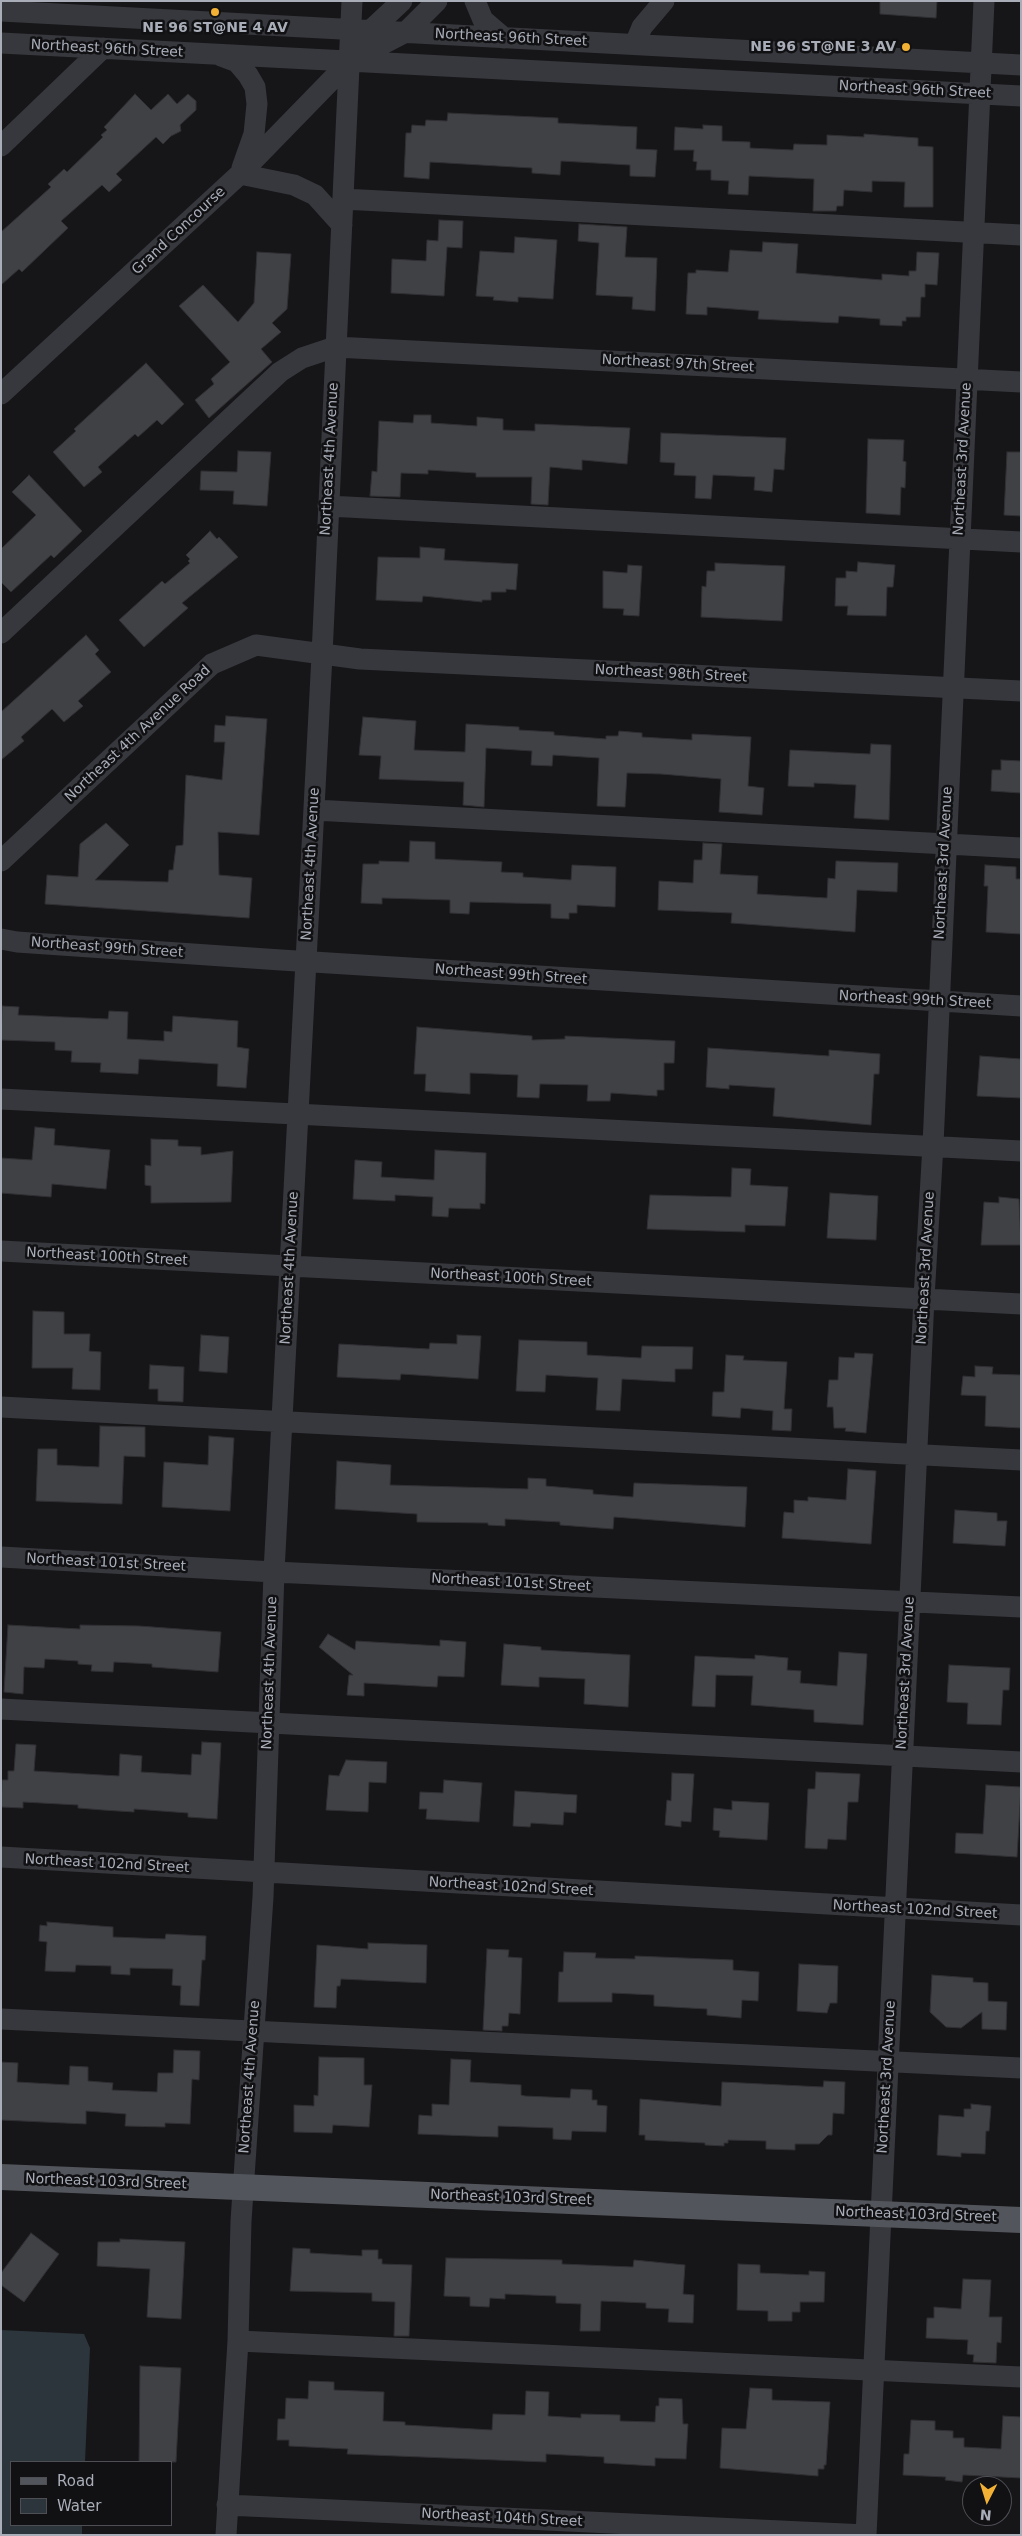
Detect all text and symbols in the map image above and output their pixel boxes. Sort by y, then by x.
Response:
marker: NE 96 ST@NE 4 AV [209,6,221,18]
place label: NE 96 ST@NE 4 AV [142,20,288,36]
street label: Northeast 96th Street [434,26,588,50]
street label: Northeast 96th Street [30,37,184,61]
place label: NE 96 ST@NE 3 AV [750,39,896,55]
marker: NE 96 ST@NE 3 AV [900,41,912,53]
street label: Northeast 96th Street [838,78,992,102]
street label: Grand Concourse [129,183,229,279]
street label: Northeast 97th Street [601,352,755,376]
street label: Northeast 4th Avenue [318,382,342,536]
street label: Northeast 3rd Avenue [951,382,975,536]
street label: Northeast 4th Avenue Road [62,662,214,806]
street label: Northeast 98th Street [594,662,748,686]
street label: Northeast 3rd Avenue [932,786,956,940]
street label: Northeast 4th Avenue [299,787,323,941]
street label: Northeast 99th Street [30,934,184,962]
street label: Northeast 99th Street [434,961,588,989]
street label: Northeast 99th Street [838,988,992,1012]
street label: Northeast 4th Avenue [278,1191,302,1345]
street label: Northeast 3rd Avenue [914,1191,938,1345]
street label: Northeast 100th Street [26,1244,188,1270]
street label: Northeast 100th Street [430,1265,592,1291]
street label: Northeast 101st Street [26,1550,186,1576]
street label: Northeast 101st Street [431,1570,591,1596]
street label: Northeast 4th Avenue [259,1596,281,1750]
street label: Northeast 3rd Avenue [894,1596,918,1750]
street label: Northeast 102nd Street [24,1851,190,1877]
street label: Northeast 102nd Street [428,1874,594,1900]
street label: Northeast 102nd Street [832,1897,998,1923]
street label: Northeast 4th Avenue [236,2000,264,2154]
street label: Northeast 3rd Avenue [875,2000,899,2154]
street label: Northeast 103rd Street [25,2171,187,2193]
street label: Northeast 103rd Street [430,2187,592,2209]
street label: Northeast 103rd Street [835,2204,997,2226]
legend [10,2461,172,2526]
text: Road [57,2472,95,2490]
north arrow [962,2476,1012,2526]
text: Water [57,2497,101,2515]
street label: Northeast 104th Street [421,2505,583,2531]
text: N [979,2506,992,2523]

